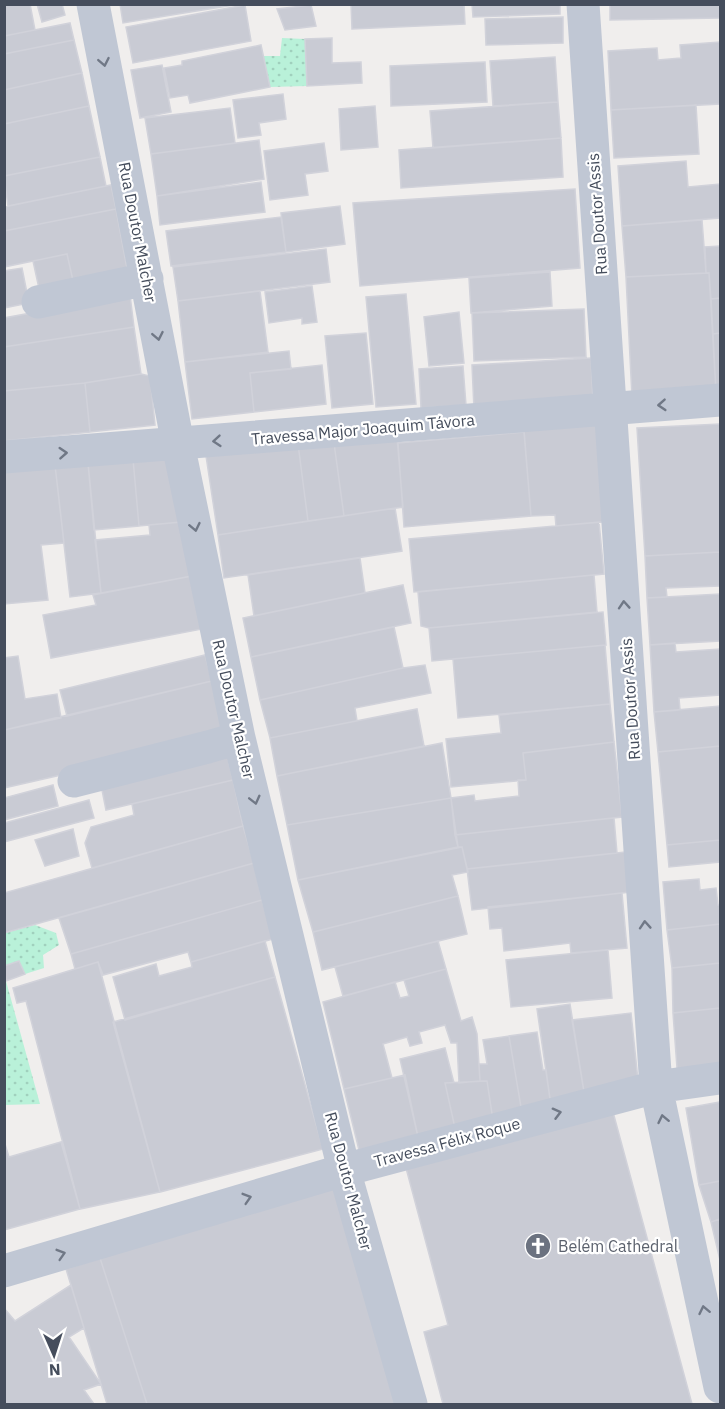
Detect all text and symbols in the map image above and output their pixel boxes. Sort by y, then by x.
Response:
one-way arrow [97,57,110,67]
street label: Rua Doutor Assis [583,152,611,276]
street label: Rua Doutor Malcher [115,160,161,304]
one-way arrow [151,330,164,340]
one-way arrow [658,398,667,411]
street label: Travessa Major Joaquim Távora [250,409,476,449]
one-way arrow [212,434,221,447]
one-way arrow [58,446,67,459]
one-way arrow [188,522,201,532]
one-way arrow [617,600,630,609]
street label: Rua Doutor Malcher [208,637,260,781]
street label: Rua Doutor Assis [616,637,644,761]
one-way arrow [247,794,260,804]
one-way arrow [639,921,652,930]
one-way arrow [552,1108,562,1121]
street label: Rua Doutor Malcher [321,1110,377,1252]
street label: Travessa Félix Roque [372,1113,523,1171]
one-way arrow [657,1114,670,1124]
one-way arrow [241,1193,252,1205]
church icon: Belém Cathedral [523,1231,553,1261]
place label: Belém Cathedral [558,1236,678,1256]
one-way arrow [55,1249,65,1261]
one-way arrow [698,1305,711,1315]
north arrow [24,1325,84,1385]
text: N [48,1360,61,1380]

